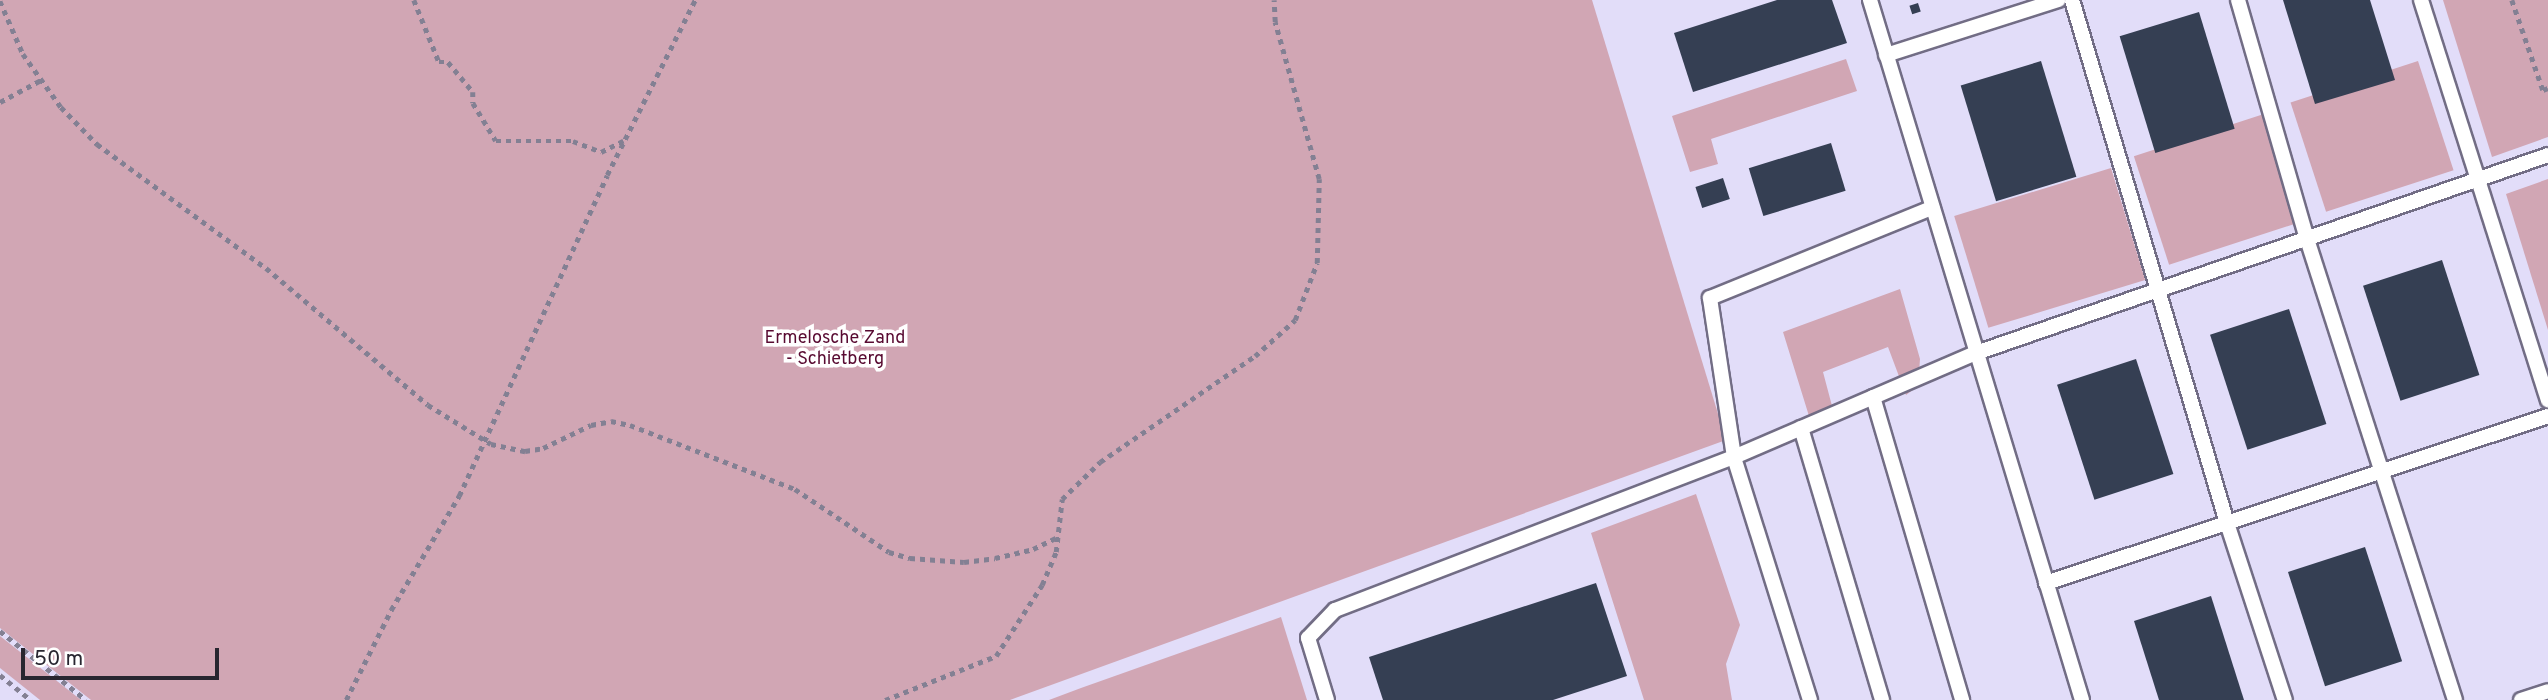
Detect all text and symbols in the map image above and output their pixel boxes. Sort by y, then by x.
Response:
park label: Ermelosche Zand - Schietberg [765,329,905,372]
scale bar [24,634,222,678]
text: 50 m [34,646,83,673]

